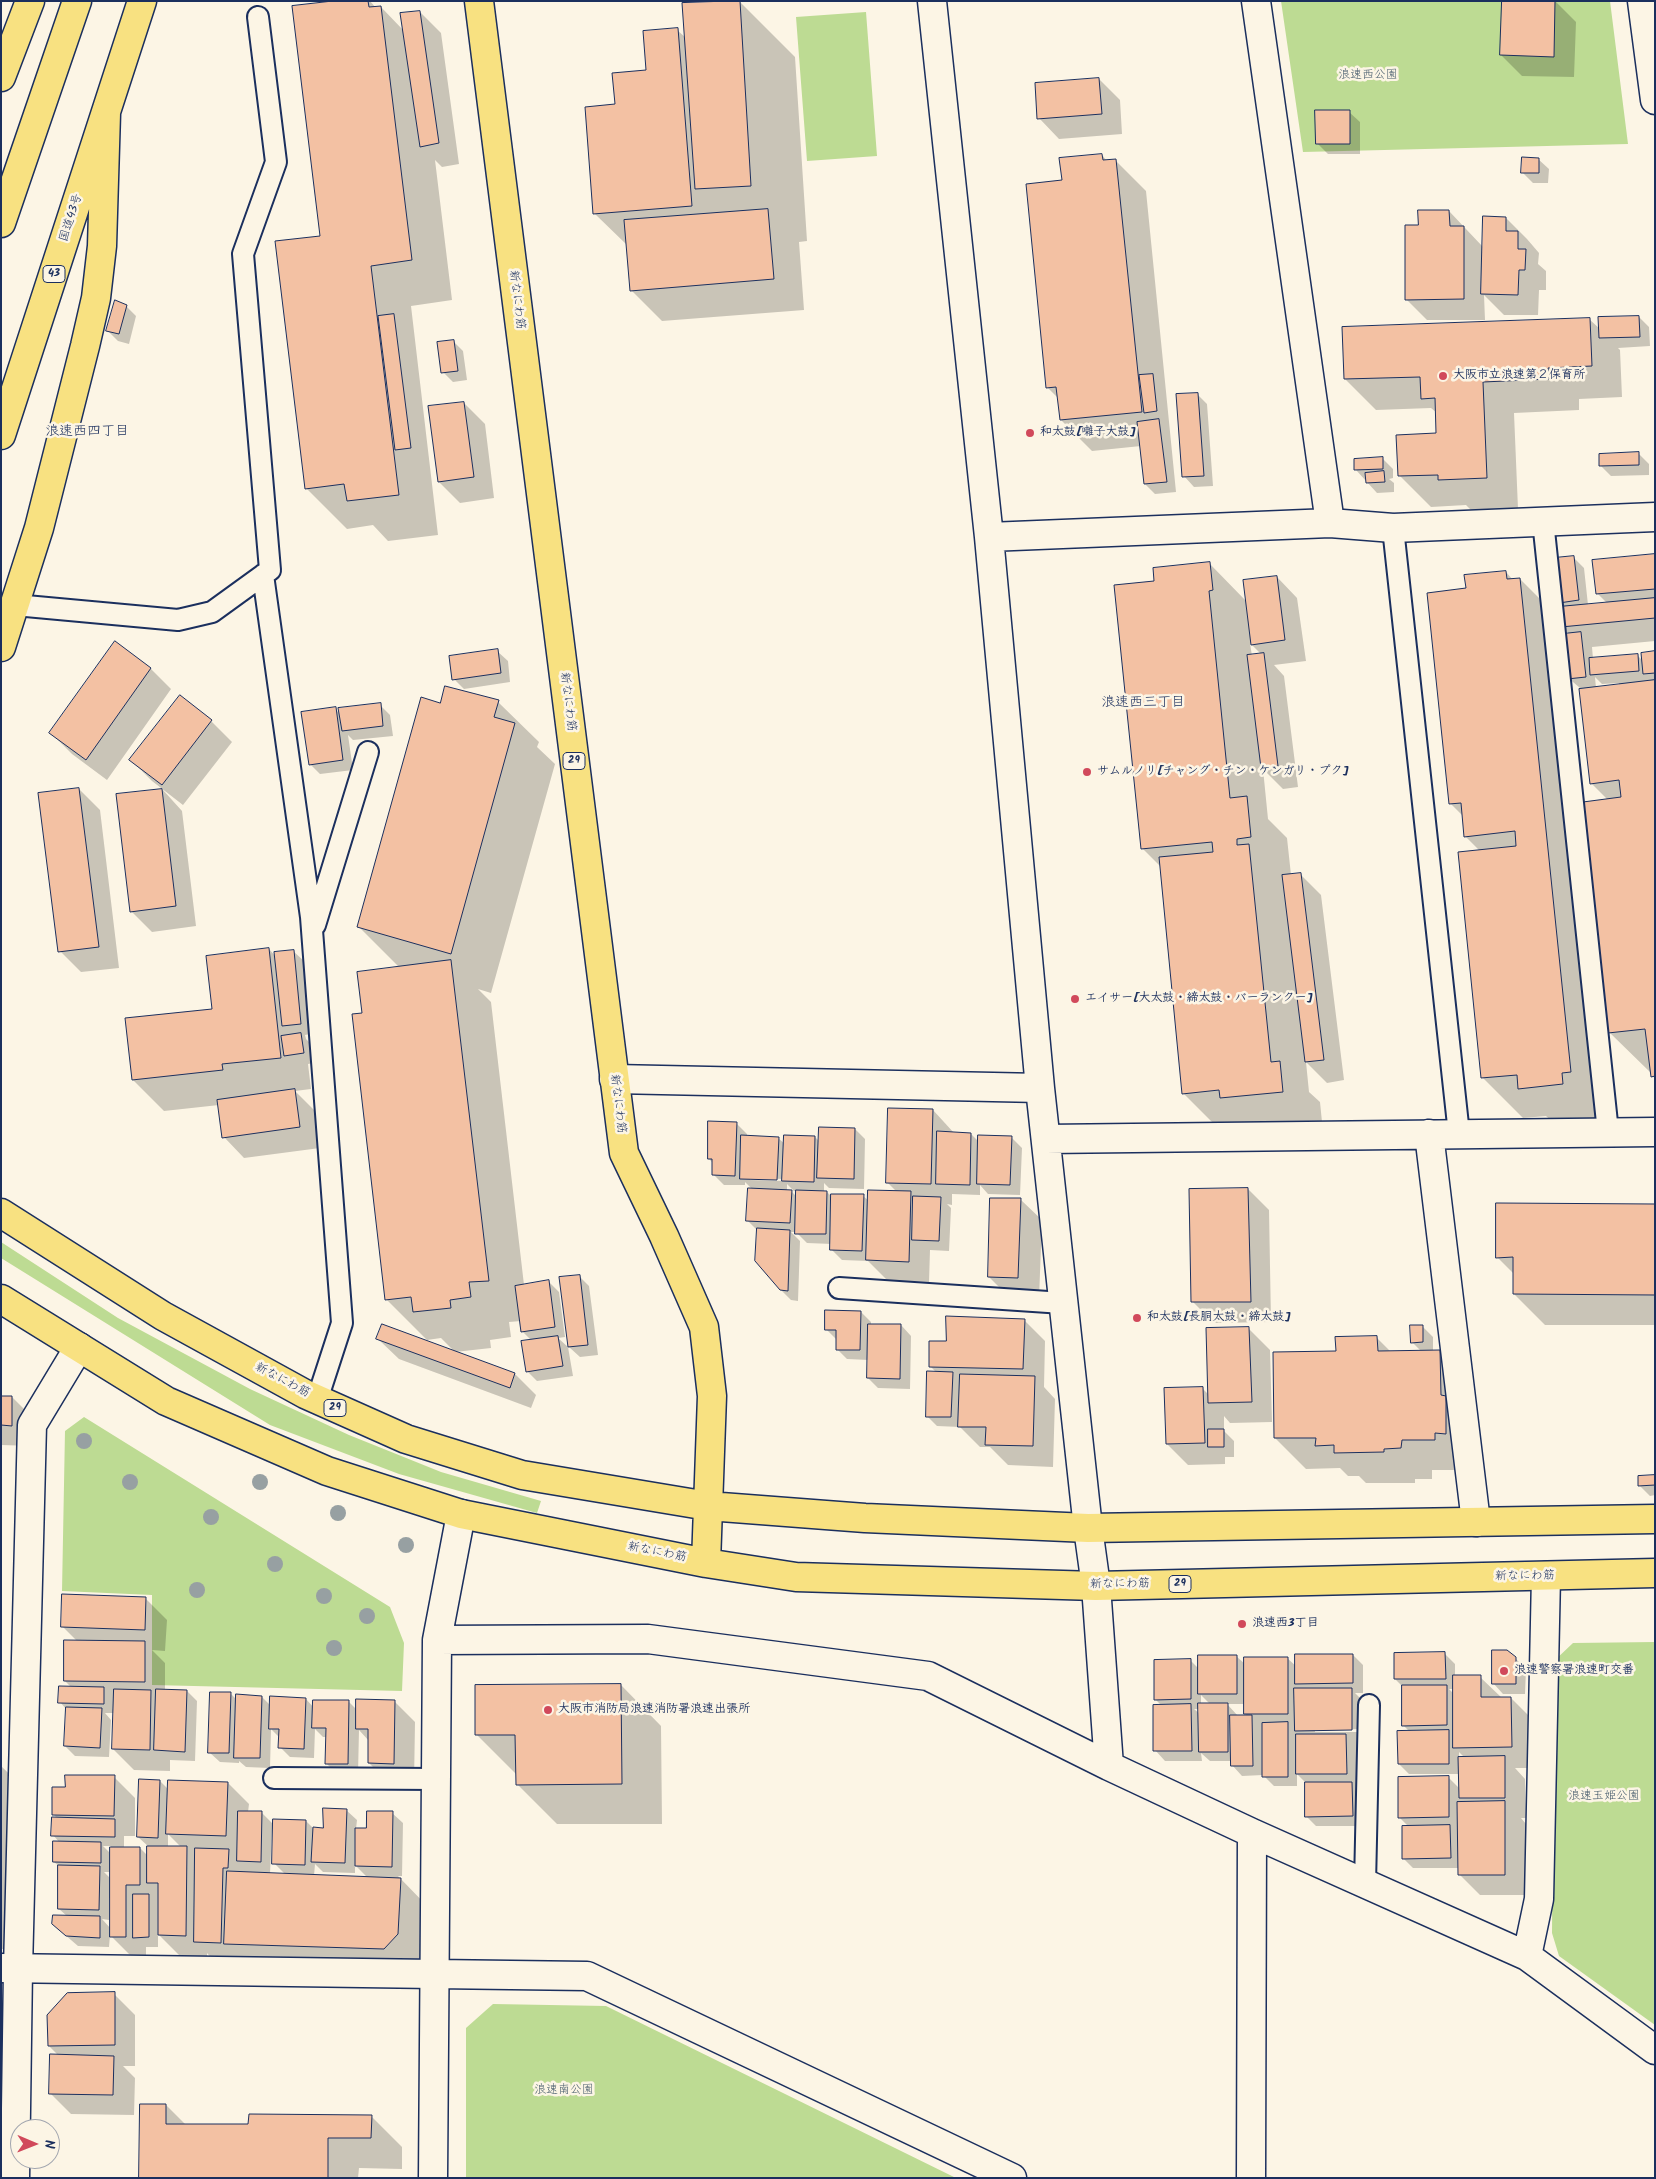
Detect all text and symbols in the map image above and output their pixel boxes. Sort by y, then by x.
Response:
park label: 浪速西公園 [1338,69,1398,83]
street label: 国道43号 [58,192,86,244]
road number: 43 [43,266,65,282]
street label: 新なにわ筋 [505,269,527,331]
place label: 大阪市立浪速第２保育所 [1453,369,1585,383]
marker: 大阪市立浪速第２保育所 [1437,370,1449,382]
district label: 浪速西四丁目 [45,425,129,441]
place label: 和太鼓[囃子大鼓] [1040,426,1136,440]
marker: 和太鼓[囃子大鼓] [1024,427,1036,439]
street label: 新なにわ筋 [556,671,578,733]
district label: 浪速西三丁目 [1101,696,1185,712]
road number: 29 [563,752,585,769]
place label: サムルノリ[チャング・チン・ケンガリ・プク] [1097,765,1349,779]
marker: サムルノリ[チャング・チン・ケンガリ・プク] [1081,766,1093,778]
place label: エイサー[大太鼓・締太鼓・バーランクー] [1085,992,1313,1006]
marker: エイサー[大太鼓・締太鼓・バーランクー] [1069,993,1081,1005]
street label: 新なにわ筋 [606,1073,628,1135]
place label: 和太鼓[長胴太鼓・締太鼓] [1147,1311,1291,1325]
marker: 和太鼓[長胴太鼓・締太鼓] [1131,1312,1143,1324]
street label: 新なにわ筋 [252,1361,312,1401]
road number: 29 [324,1400,346,1416]
street label: 新なにわ筋 [626,1540,688,1566]
street label: 新なにわ筋 [1495,1569,1555,1585]
road number: 29 [1169,1576,1191,1592]
street label: 新なにわ筋 [1090,1577,1150,1593]
place label: 浪速西3丁目 [1252,1617,1319,1631]
marker: 浪速西3丁目 [1236,1618,1248,1630]
place label: 浪速警察署浪速町交番 [1514,1664,1634,1678]
marker: 浪速警察署浪速町交番 [1498,1665,1510,1677]
place label: 大阪市消防局浪速消防署浪速出張所 [558,1703,750,1717]
marker: 大阪市消防局浪速消防署浪速出張所 [542,1704,554,1716]
park label: 浪速玉姫公園 [1568,1790,1640,1804]
park label: 浪速南公園 [534,2084,594,2098]
north arrow [10,2119,60,2169]
text: N [38,2140,60,2149]

